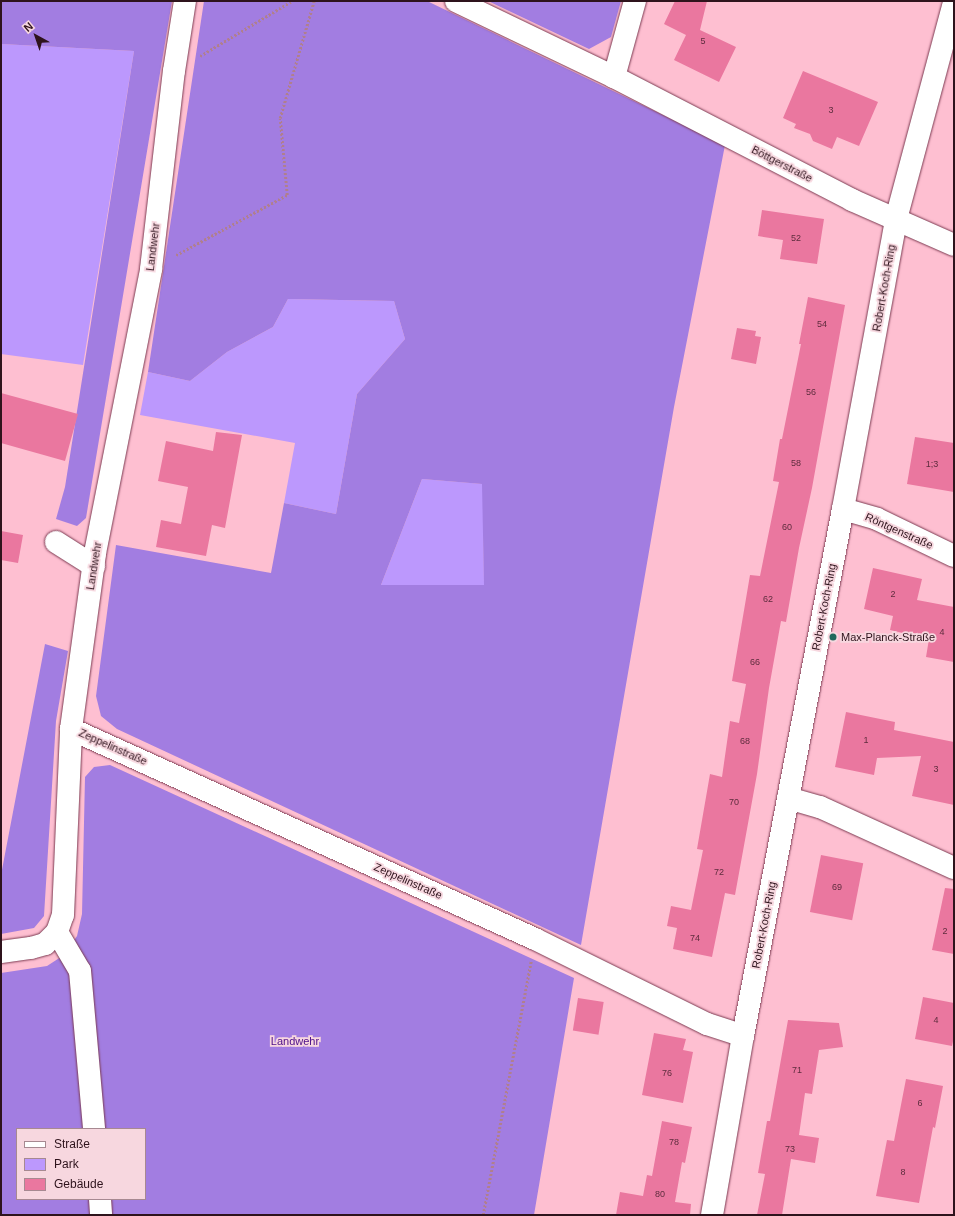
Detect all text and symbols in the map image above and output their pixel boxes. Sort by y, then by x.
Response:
north arrow [16,16,56,56]
text: N [21,20,35,34]
house number: 5 [700,36,706,46]
house number: 3 [828,105,834,115]
street label: Böttgerstraße [749,143,815,185]
street label: Landwehr [144,222,162,272]
house number: 52 [791,233,801,243]
street label: Robert-Koch-Ring [870,244,898,332]
house number: 54 [817,319,827,329]
house number: 56 [806,387,816,397]
house number: 58 [791,458,801,468]
house number: 1;3 [926,459,938,469]
street label: Röntgenstraße [863,510,935,552]
house number: 60 [782,522,792,532]
street label: Landwehr [84,541,104,591]
street label: Robert-Koch-Ring [809,563,839,651]
house number: 2 [890,589,896,599]
house number: 62 [763,594,773,604]
house number: 4 [939,627,945,637]
place label: Max-Planck-Straße [841,630,935,644]
marker: Max-Planck-Straße [828,632,838,642]
house number: 66 [750,657,760,667]
street label: Zeppelinstraße [77,726,149,768]
house number: 1 [863,735,869,745]
house number: 68 [740,736,750,746]
house number: 3 [933,764,939,774]
house number: 70 [729,797,739,807]
street label: Zeppelinstraße [372,860,444,902]
house number: 72 [714,867,724,877]
street label: Robert-Koch-Ring [749,881,779,969]
house number: 69 [832,882,842,892]
house number: 2 [942,926,948,936]
house number: 74 [690,933,700,943]
house number: 4 [933,1015,939,1025]
park label: Landwehr [271,1034,319,1048]
house number: 71 [792,1065,802,1075]
house number: 76 [662,1068,672,1078]
house number: 6 [917,1098,923,1108]
legend [16,1128,146,1200]
text: Straße [54,1137,90,1151]
house number: 78 [669,1137,679,1147]
house number: 73 [785,1144,795,1154]
text: Park [54,1157,79,1171]
house number: 8 [900,1167,906,1177]
text: Gebäude [54,1177,103,1191]
house number: 80 [655,1189,665,1199]

